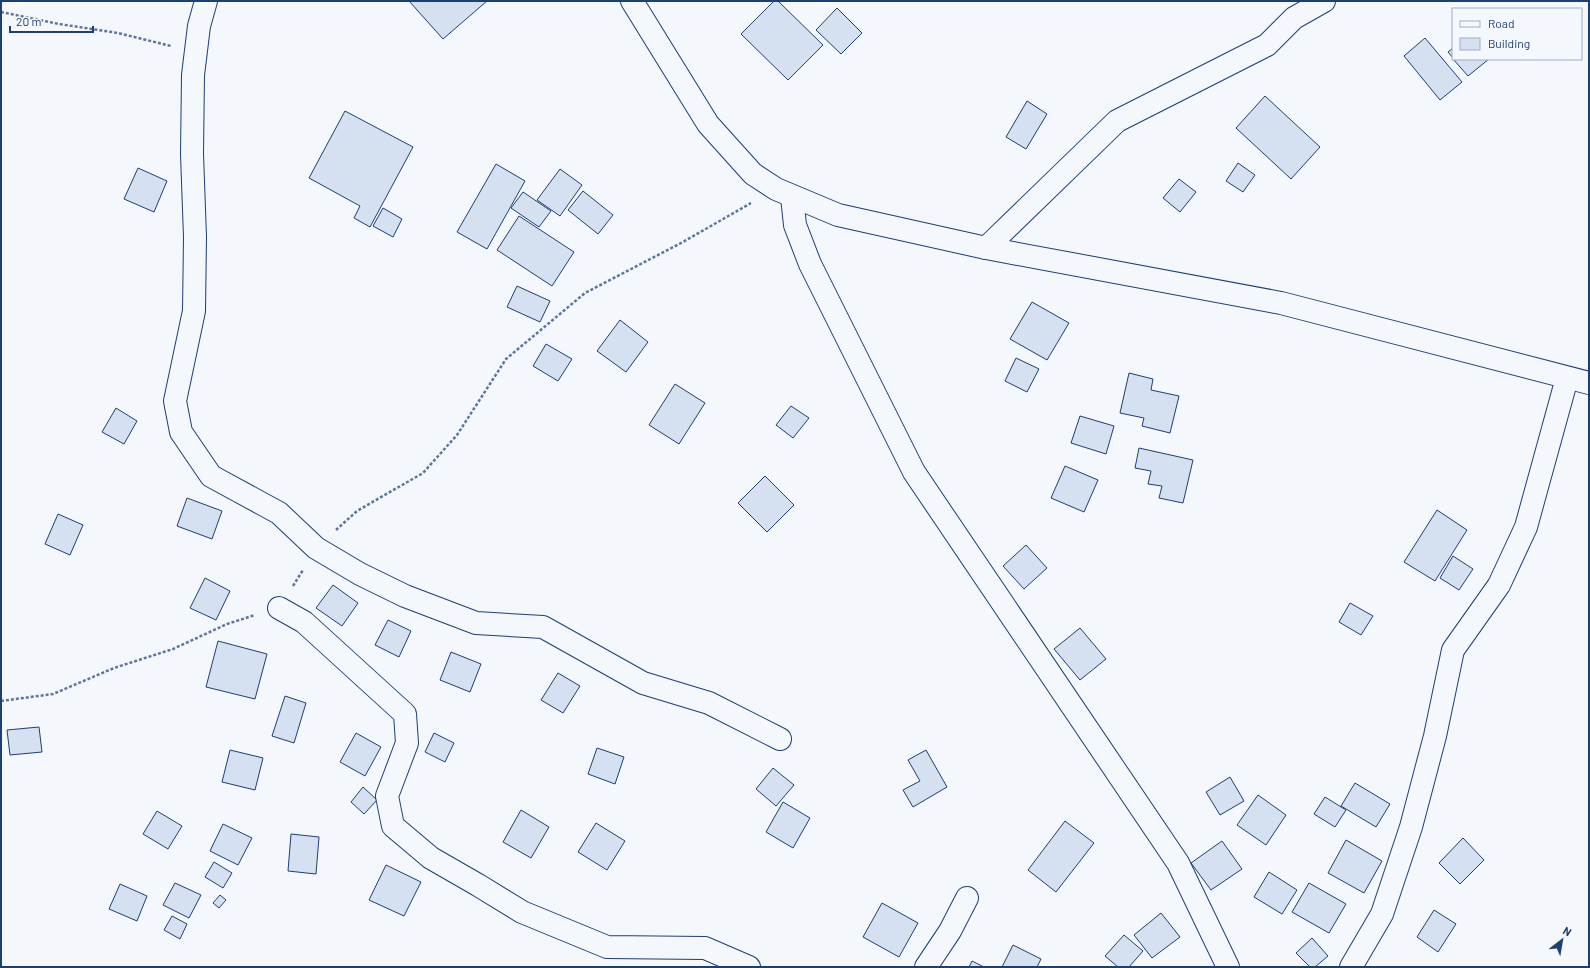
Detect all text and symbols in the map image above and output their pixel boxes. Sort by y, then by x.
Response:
scale bar [10,8,93,34]
legend [1452,8,1582,60]
text: 20 m [16,14,42,28]
text: Road [1488,16,1515,30]
text: Building [1488,36,1530,50]
north arrow [1542,920,1582,960]
text: N [1561,924,1574,938]

